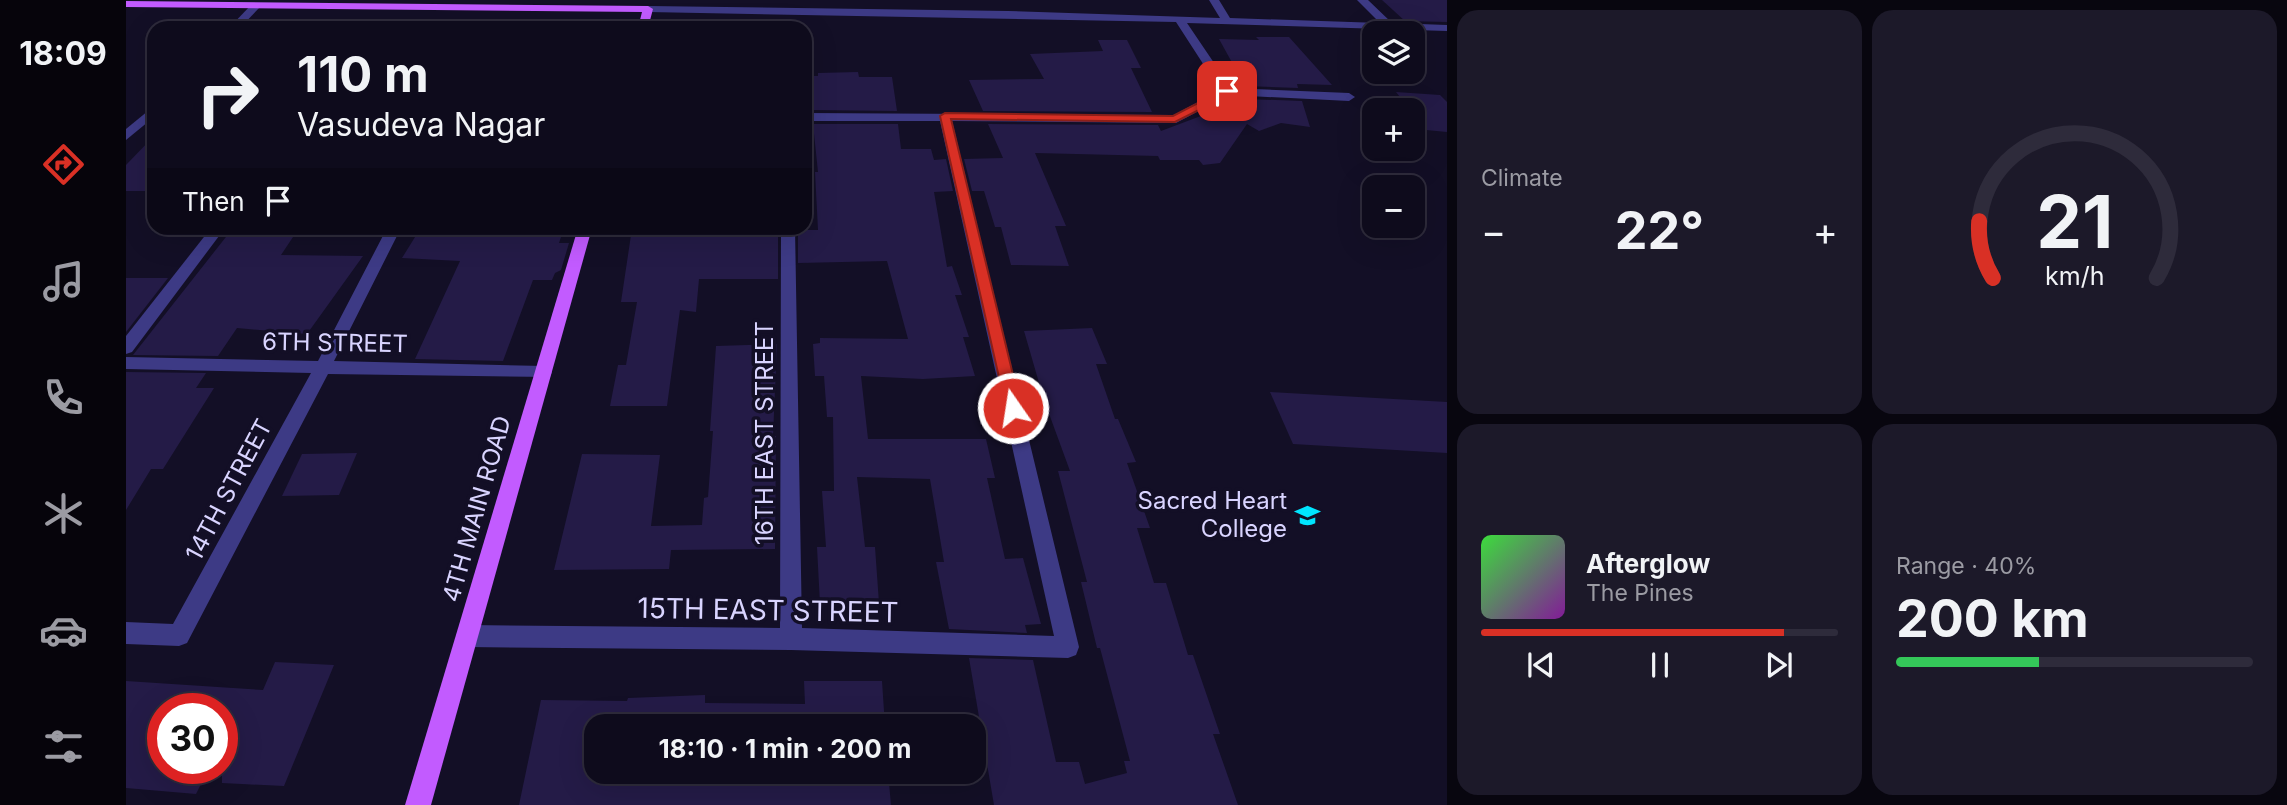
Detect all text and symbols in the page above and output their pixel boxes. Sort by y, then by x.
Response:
map controls [1362,21,1425,238]
button: layers [1362,21,1425,84]
text: 18:09 [19,34,107,73]
text: 110 m [297,45,429,104]
icon: right [182,49,273,140]
pin [1197,61,1257,121]
icon: arrive [1208,72,1246,110]
button: + [1362,98,1425,161]
text: Vasudeva Nagar [297,105,545,144]
icon: directions [39,140,88,189]
text: Climate [1481,164,1563,192]
button: − [1362,175,1425,238]
text: 21 [2036,177,2113,266]
icon: arrive [259,182,297,220]
text: Then [182,186,245,217]
text: 22° [1615,199,1704,262]
text: − [1481,208,1506,254]
text: + [1813,208,1838,254]
icon: music [39,257,88,306]
text: km/h [2045,261,2104,291]
street label: 16TH EAST STREET [750,321,779,545]
street label: 6TH STREET [262,327,408,358]
position arrow [976,371,1050,445]
icon: phone [39,373,88,422]
street label: 4TH MAIN ROAD [436,413,517,605]
street label: 14TH STREET [179,414,278,565]
place label: Sacred Heart College [1138,486,1287,543]
icon: climate [39,489,88,538]
school or university icon: Sacred Heart College [1293,501,1321,529]
text: Afterglow [1586,548,1710,579]
text: Range · 40% [1896,552,2036,580]
text: The Pines [1586,579,1694,607]
text: 200 km [1896,587,2089,650]
street label: 15TH EAST STREET [637,591,899,629]
icon: car [39,606,88,655]
icon: previous [1522,646,1560,684]
icon: pause [1641,646,1679,684]
icon: next [1760,646,1798,684]
speed limit sign: 30 [147,693,238,784]
icon: filters [39,722,88,771]
text: 18:10 · 1 min · 200 m [658,733,912,764]

